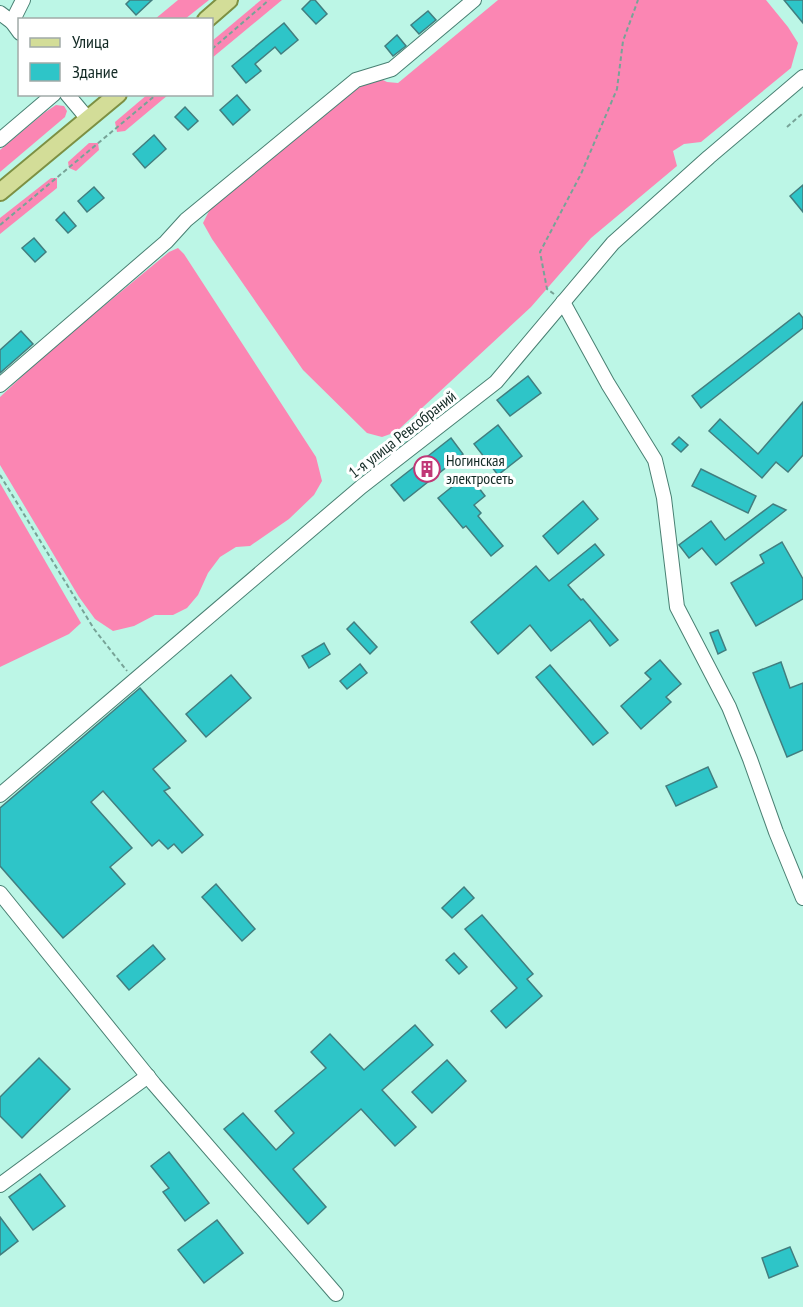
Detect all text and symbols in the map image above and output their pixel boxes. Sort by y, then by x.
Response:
legend [18,18,213,96]
text: Улица [72,30,109,53]
text: Здание [72,60,118,83]
street label: 1-я улица Ревсобраний [344,386,460,482]
place label: Ногинская электросеть [446,450,513,488]
building icon: Ногинская электросеть [412,454,442,484]

